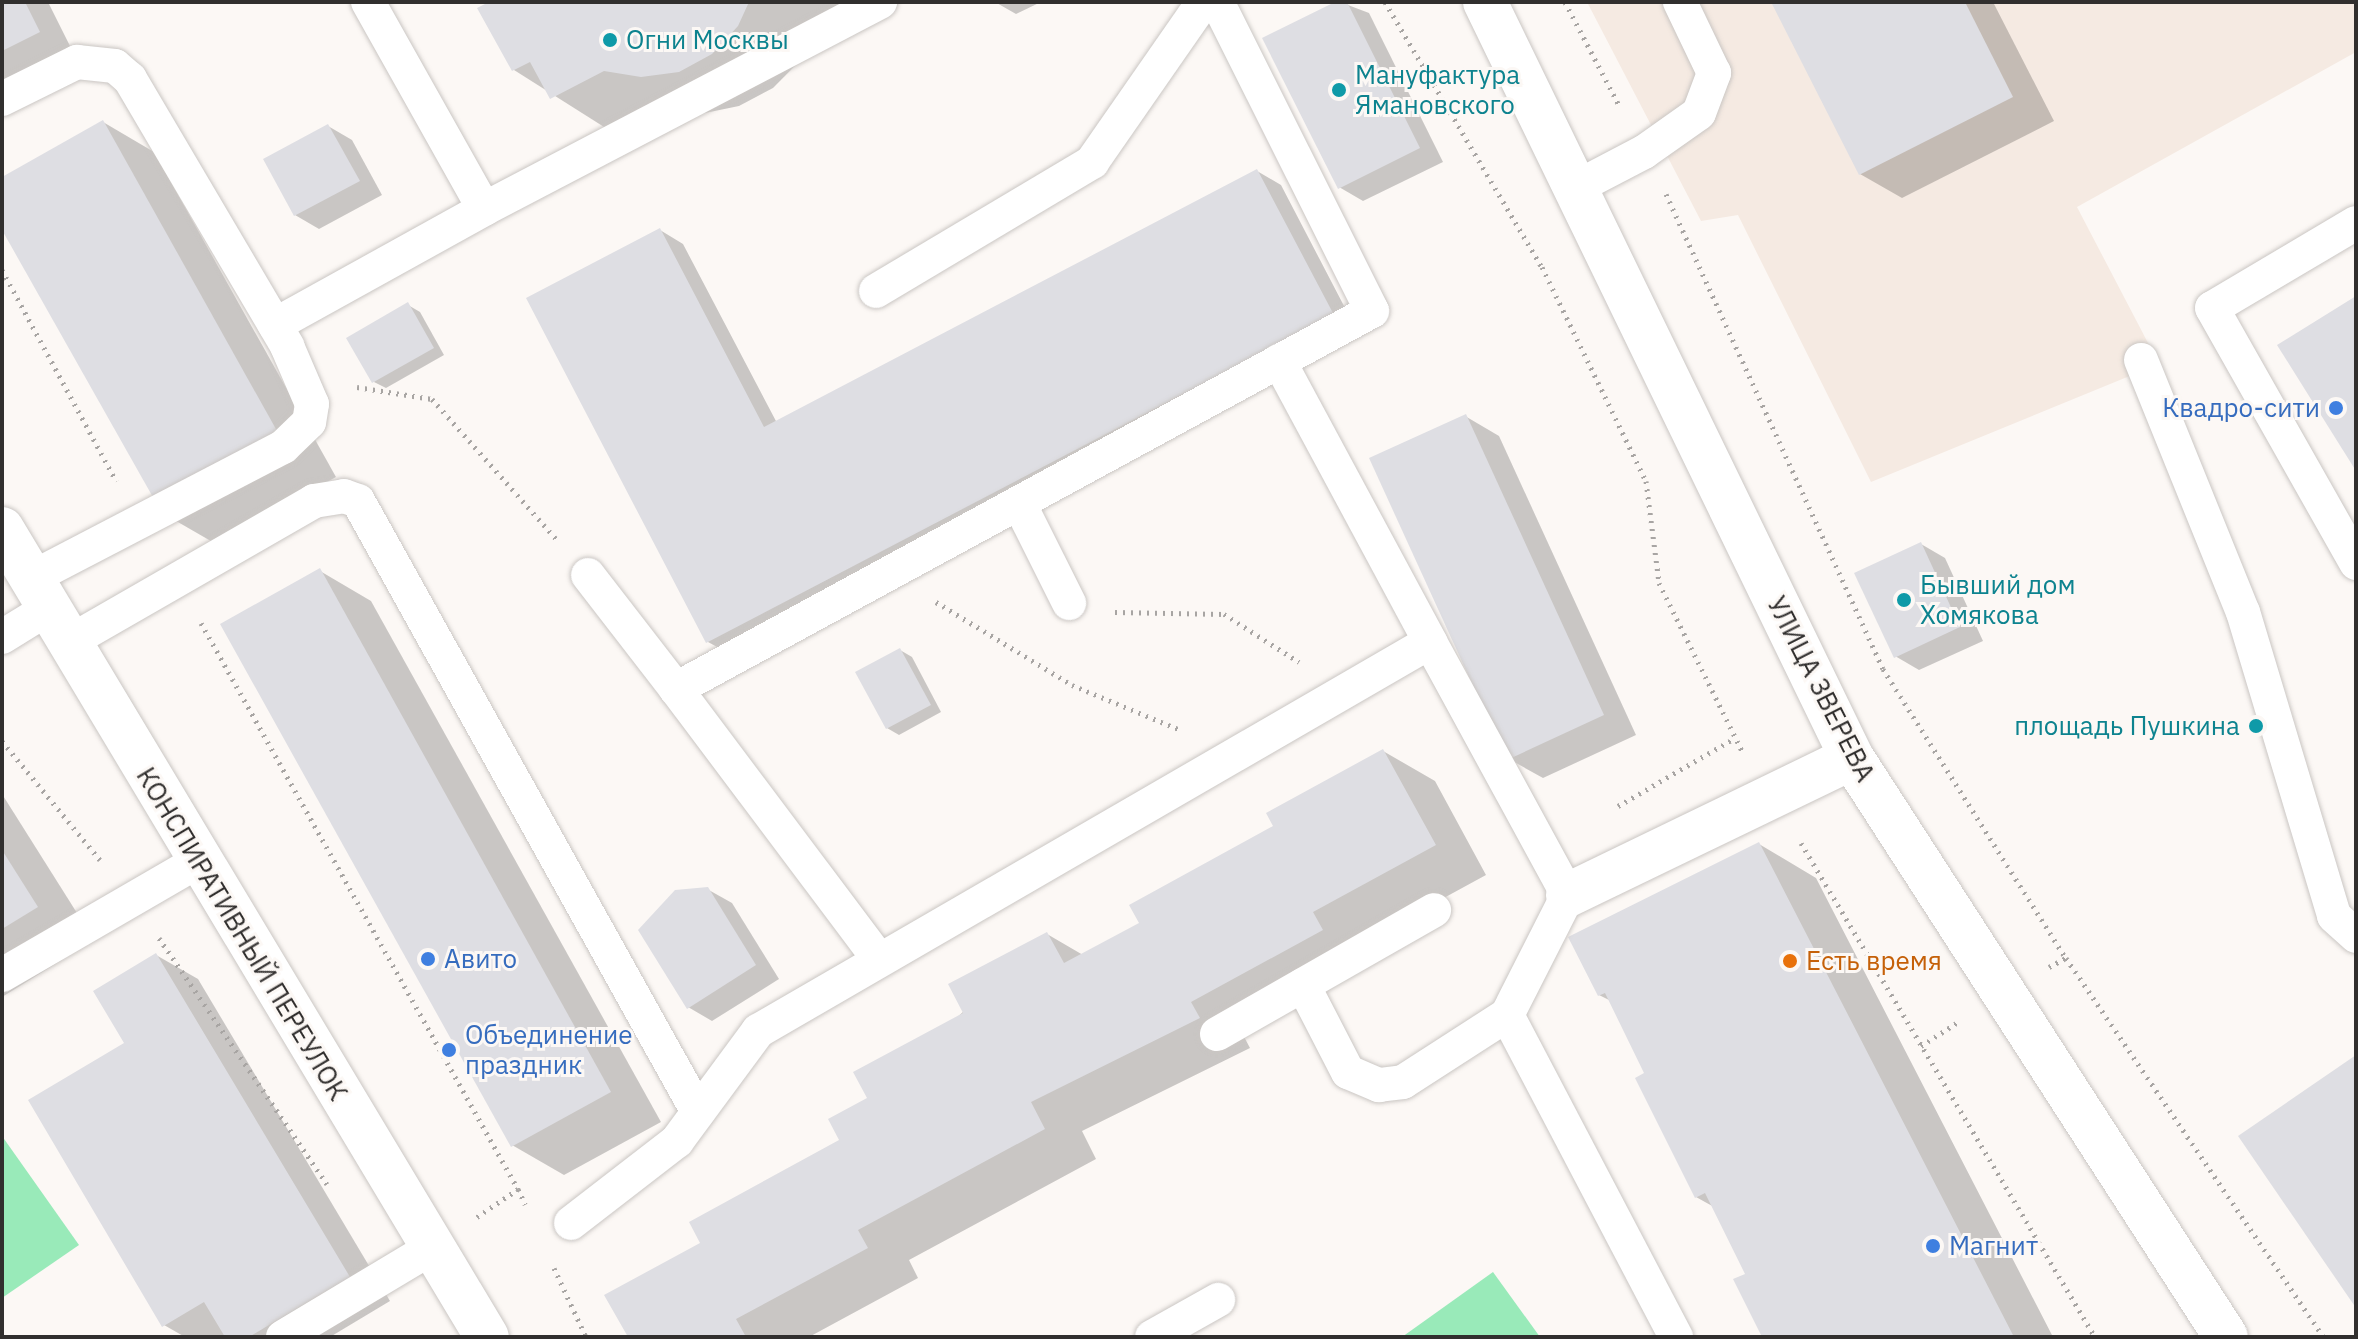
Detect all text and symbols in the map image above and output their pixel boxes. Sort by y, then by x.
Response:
place label: Огни Москвы [626,24,789,56]
marker: Огни Москвы [601,31,619,49]
place label: Мануфактура Ямановского [1355,59,1520,120]
marker: Мануфактура Ямановского [1330,81,1348,99]
place label: Квадро-сити [2162,392,2320,424]
marker: Квадро-сити [2327,399,2345,417]
place label: Бывший дом Хомякова [1920,569,2076,630]
street label: УЛИЦА ЗВЕРЕВА [1761,591,1881,787]
marker: Бывший дом Хомякова [1895,591,1913,609]
place label: площадь Пушкина [2014,710,2240,742]
marker: площадь Пушкина [2247,717,2265,735]
street label: КОНСПИРАТИВНЫЙ ПЕРЕУЛОК [130,762,354,1106]
place label: Авито [444,943,517,975]
place label: Есть время [1806,945,1942,977]
marker: Авито [419,950,437,968]
marker: Есть время [1781,952,1799,970]
place label: Объединение праздник [465,1019,633,1080]
marker: Объединение праздник [440,1041,458,1059]
place label: Магнит [1949,1230,2038,1262]
marker: Магнит [1924,1237,1942,1255]

